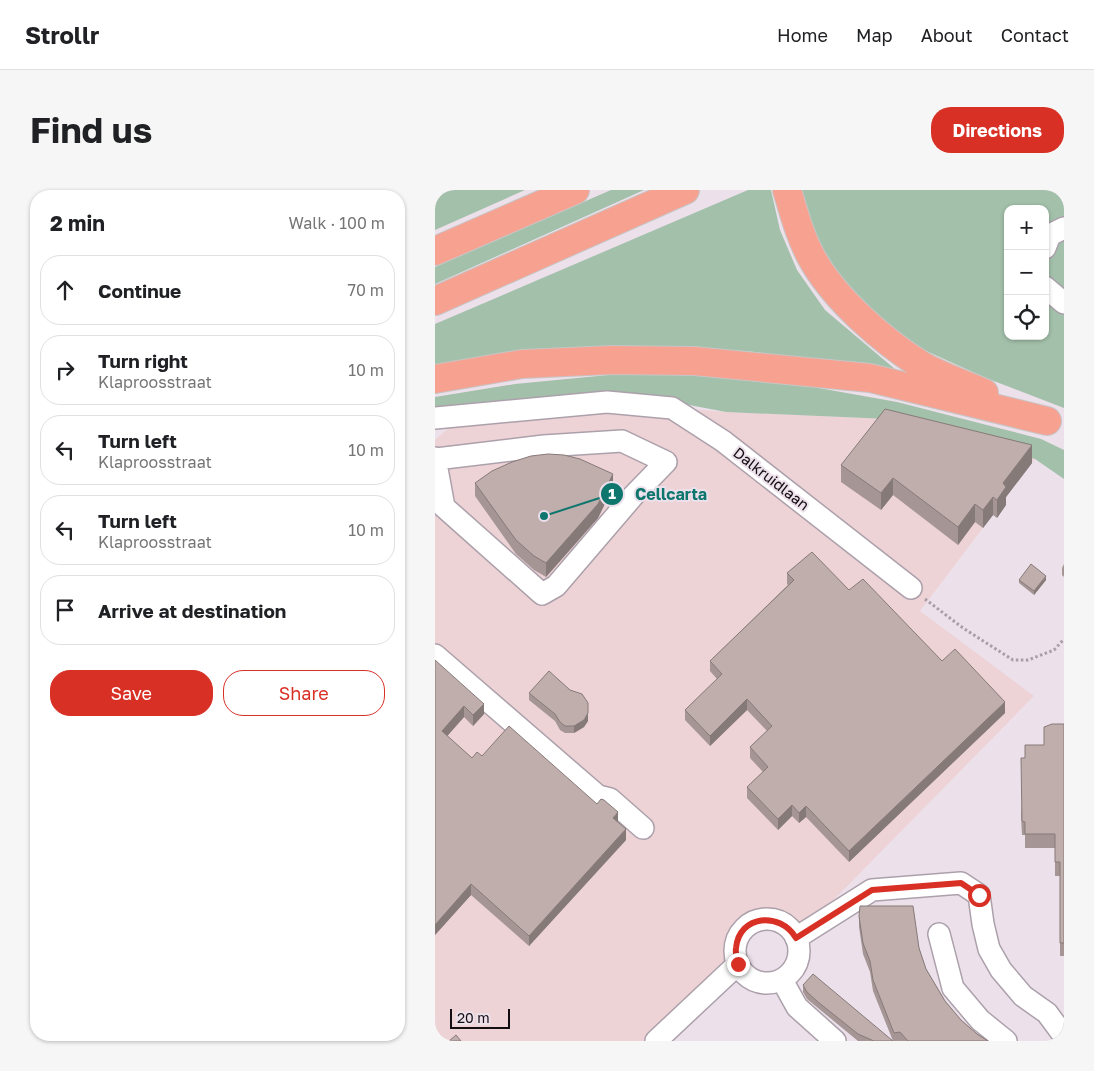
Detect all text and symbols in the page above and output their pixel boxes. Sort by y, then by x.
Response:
text: Strollr [25,20,99,49]
text: Home [777,24,828,46]
text: Map [856,24,893,46]
text: About [921,24,973,46]
text: Contact [1001,24,1069,46]
button: Directions [931,107,1064,153]
text: Find us [30,109,152,151]
map controls [1004,205,1049,340]
button: + [1004,205,1049,250]
text: 2 min [50,210,105,236]
text: Walk · 100 m [289,213,385,233]
button: − [1004,250,1049,295]
icon: ahead [51,276,79,304]
text: Continue [98,279,181,302]
text: 70 m [347,280,384,300]
button: locate [1004,295,1049,340]
text: Turn right [98,349,188,372]
icon: right [51,356,79,384]
text: 10 m [348,360,384,380]
text: Klaproosstraat [98,372,212,392]
text: Turn left [98,429,177,452]
icon: left [51,436,79,464]
text: 10 m [348,440,384,460]
street label: Dalkruidlaan [730,443,813,513]
text: Klaproosstraat [98,452,212,472]
callout: Cellcarta [600,479,717,510]
text: 1 [608,484,616,502]
text: Cellcarta [635,484,707,504]
text: Turn left [98,509,177,532]
icon: left [51,516,79,544]
text: 10 m [348,520,384,540]
text: Klaproosstraat [98,532,212,552]
icon: arrive [51,596,79,624]
text: Arrive at destination [98,599,286,622]
button: Save [50,670,213,716]
button: Share [223,670,385,716]
route start [968,884,991,907]
route end [727,953,750,976]
scale bar [450,1006,510,1029]
text: 20 m [457,1009,490,1026]

